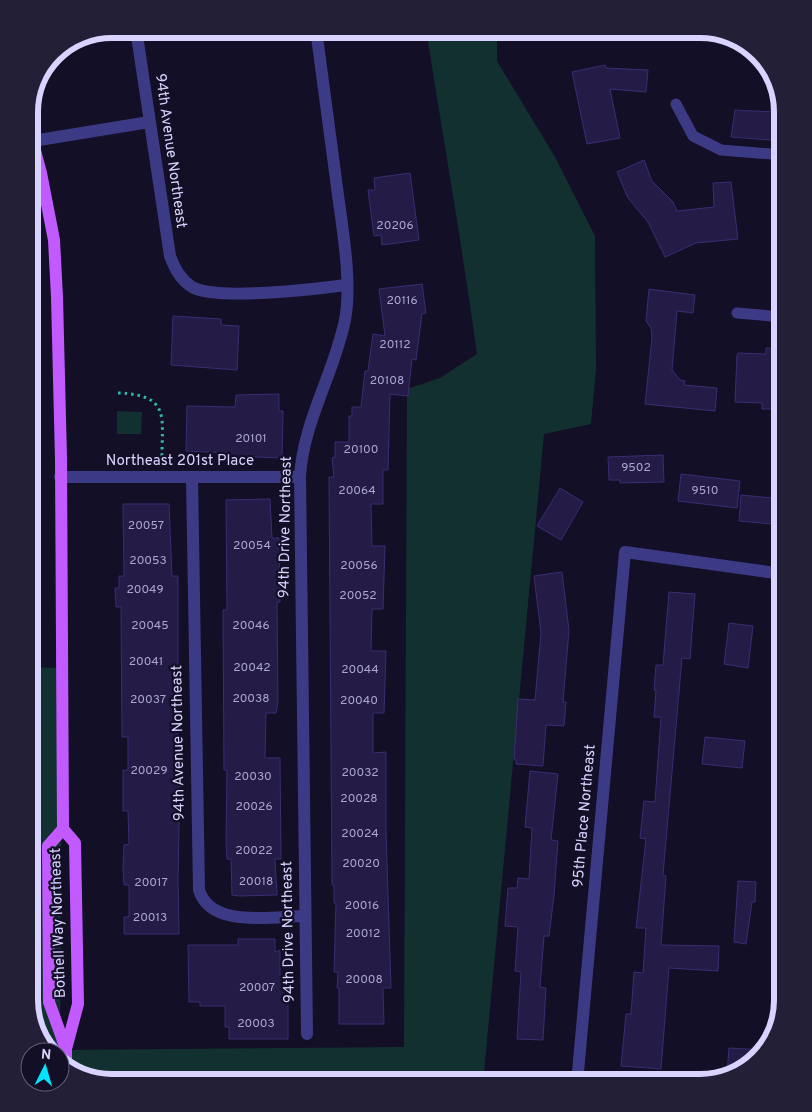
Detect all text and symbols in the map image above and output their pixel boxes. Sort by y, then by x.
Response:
street label: 94th Avenue Northeast [150,72,190,230]
house number: 20206 [376,218,414,234]
house number: 20116 [386,293,418,309]
house number: 20112 [379,337,411,353]
house number: 20108 [370,373,404,389]
house number: 20101 [235,431,267,447]
house number: 20100 [344,442,378,458]
street label: Northeast 201st Place [106,452,254,471]
street label: 94th Drive Northeast [275,456,297,598]
house number: 9502 [621,460,651,476]
house number: 20064 [338,483,376,499]
house number: 9510 [692,483,718,499]
house number: 20057 [128,518,164,534]
house number: 20054 [233,538,271,554]
house number: 20053 [129,553,167,569]
house number: 20056 [340,558,378,574]
house number: 20049 [126,582,164,598]
house number: 20052 [339,588,377,604]
house number: 20045 [131,618,169,634]
house number: 20046 [232,618,270,634]
house number: 20041 [129,654,163,670]
house number: 20042 [233,660,271,676]
house number: 20044 [341,662,379,678]
street label: 94th Avenue Northeast [168,665,190,821]
house number: 20038 [232,691,270,707]
house number: 20037 [130,692,166,708]
house number: 20040 [340,693,378,709]
street label: 95th Place Northeast [569,744,601,888]
house number: 20029 [130,763,168,779]
house number: 20032 [342,765,378,781]
house number: 20030 [234,769,272,785]
house number: 20028 [340,791,378,807]
house number: 20026 [235,799,273,815]
house number: 20024 [341,826,379,842]
house number: 20022 [235,843,273,859]
street label: Bothell Way Northeast [47,848,71,998]
house number: 20020 [342,856,380,872]
street label: 94th Drive Northeast [278,861,300,1003]
house number: 20018 [239,874,273,890]
house number: 20017 [134,875,168,891]
house number: 20016 [345,898,379,914]
house number: 20013 [133,910,167,926]
house number: 20012 [346,926,380,942]
house number: 20008 [345,972,383,988]
house number: 20007 [239,980,275,996]
house number: 20003 [237,1016,275,1032]
north arrow [20,1042,70,1092]
text: N [40,1047,52,1064]

